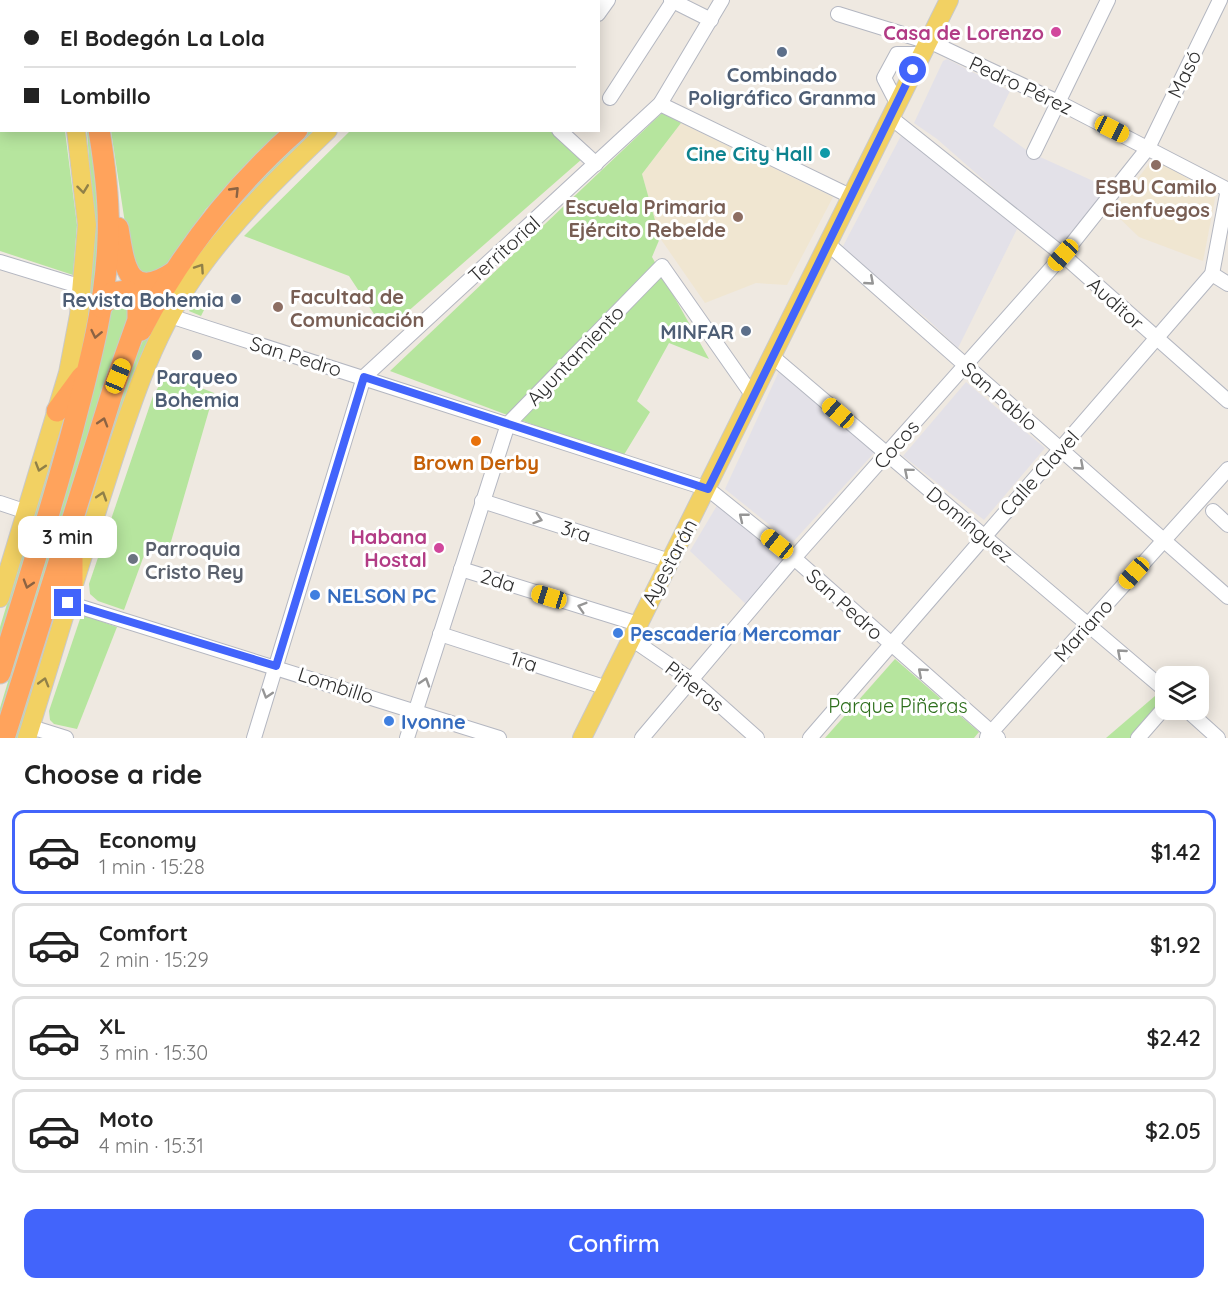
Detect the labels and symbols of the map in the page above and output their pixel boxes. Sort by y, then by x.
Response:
place label: Casa de Lorenzo [883,20,1044,45]
marker: Casa de Lorenzo [1049,25,1063,39]
marker: Combinado Poligráfico Granma [775,45,789,59]
street label: Masó [1162,46,1206,102]
street label: Pedro Pérez [965,50,1077,120]
route start [899,56,926,83]
place label: Combinado Poligráfico Granma [688,62,876,110]
car [1092,113,1132,145]
place label: Cine City Hall [686,141,813,166]
marker: Cine City Hall [818,146,832,160]
marker: ESBU Camilo Cienfuegos [1149,158,1163,172]
place label: ESBU Camilo Cienfuegos [1095,174,1217,222]
one-way arrow [76,184,89,193]
one-way arrow [227,188,238,199]
place label: Escuela Primaria Ejército Rebelde [565,194,726,242]
street label: Territorial [463,210,545,288]
marker: Escuela Primaria Ejército Rebelde [731,210,745,224]
car [1044,236,1082,274]
one-way arrow [193,264,204,275]
street label: Auditor [1083,271,1149,335]
one-way arrow [864,274,874,285]
place label: Facultad de Comunicación [290,284,424,332]
place label: Revista Bohemia [62,287,224,312]
marker: Revista Bohemia [229,292,243,306]
marker: Facultad de Comunicación [271,300,285,314]
street label: Ayuntamiento [521,300,629,410]
place label: MINFAR [660,319,734,344]
marker: MINFAR [739,324,753,338]
one-way arrow [90,329,103,339]
street label: San Pedro [247,330,345,382]
marker: Parqueo Bohemia [190,348,204,362]
car [103,356,133,396]
street label: San Pablo [957,356,1043,436]
place label: Parqueo Bohemia [155,364,239,412]
car [819,394,857,432]
street label: Cocos [868,414,924,474]
one-way arrow [96,417,108,428]
street label: Calle Clavel [994,425,1084,521]
marker: Brown Derby [469,434,483,448]
place label: Brown Derby [413,450,539,475]
one-way arrow [1073,459,1084,470]
one-way arrow [35,461,47,472]
one-way arrow [904,469,915,480]
street label: Domínguez [922,481,1018,567]
one-way arrow [95,491,107,502]
one-way arrow [532,512,543,524]
one-way arrow [739,513,750,524]
street label: 3ra [558,514,594,548]
street label: Ayestarán [636,514,702,610]
callout: 3 min [19,516,118,558]
place label: Habana Hostal [350,524,427,572]
car [757,526,797,562]
place label: Parroquia Cristo Rey [145,536,244,584]
marker: Habana Hostal [432,541,446,555]
marker: Parroquia Cristo Rey [126,552,140,566]
car [1115,554,1153,592]
street label: 2da [477,563,519,597]
street label: San Pedro [801,563,889,645]
one-way arrow [22,578,35,589]
place label: NELSON PC [327,583,437,608]
car [529,583,569,611]
marker: NELSON PC [308,588,322,602]
route end [54,589,81,616]
street label: Mariano [1048,593,1118,667]
one-way arrow [577,601,588,614]
place label: Pescadería Mercomar [630,621,841,646]
marker: Pescadería Mercomar [611,626,625,640]
street label: 1ra [507,645,541,677]
one-way arrow [1117,649,1128,660]
street label: Piñeras [660,655,730,717]
street label: Lombillo [295,661,377,709]
one-way arrow [918,668,929,679]
one-way arrow [37,677,49,688]
one-way arrow [417,677,430,688]
one-way arrow [262,688,274,699]
park label: Parque Piñeras [828,693,968,718]
place label: Ivonne [401,709,466,734]
marker: Ivonne [382,714,396,728]

